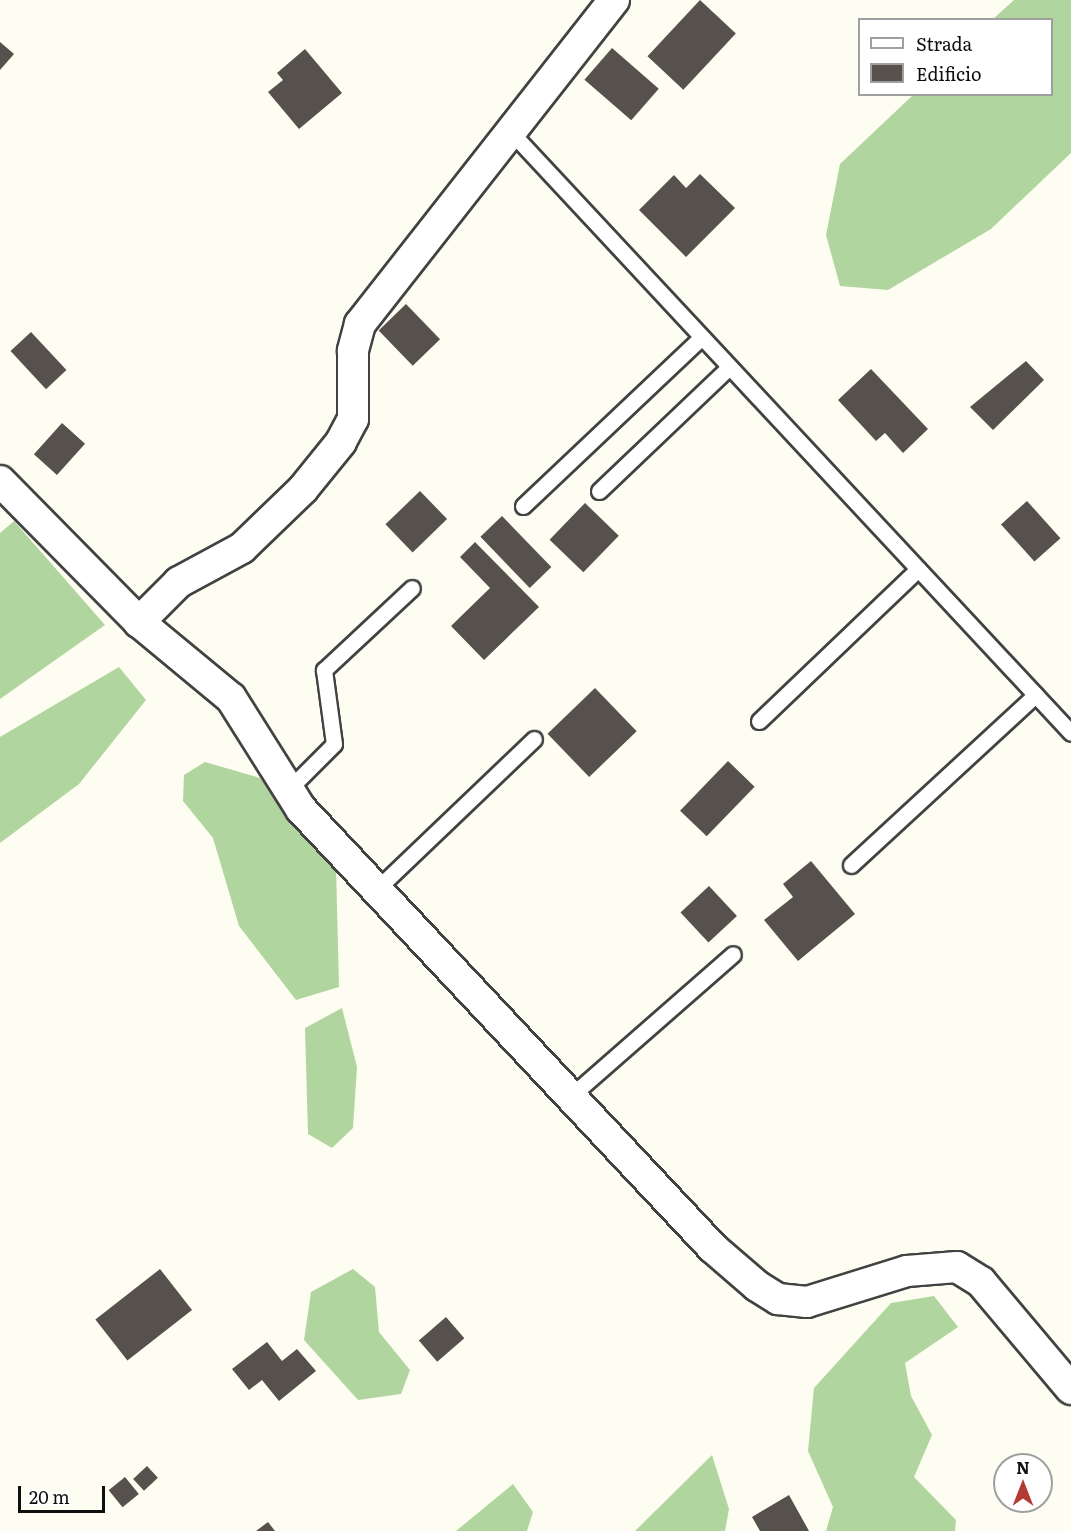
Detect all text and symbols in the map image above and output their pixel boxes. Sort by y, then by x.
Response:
legend [858,18,1053,96]
text: Strada [916,30,972,57]
text: Edificio [916,60,982,87]
north arrow [993,1453,1053,1513]
text: N [1016,1455,1030,1479]
scale bar [21,1474,108,1512]
text: 20 m [29,1483,70,1510]

